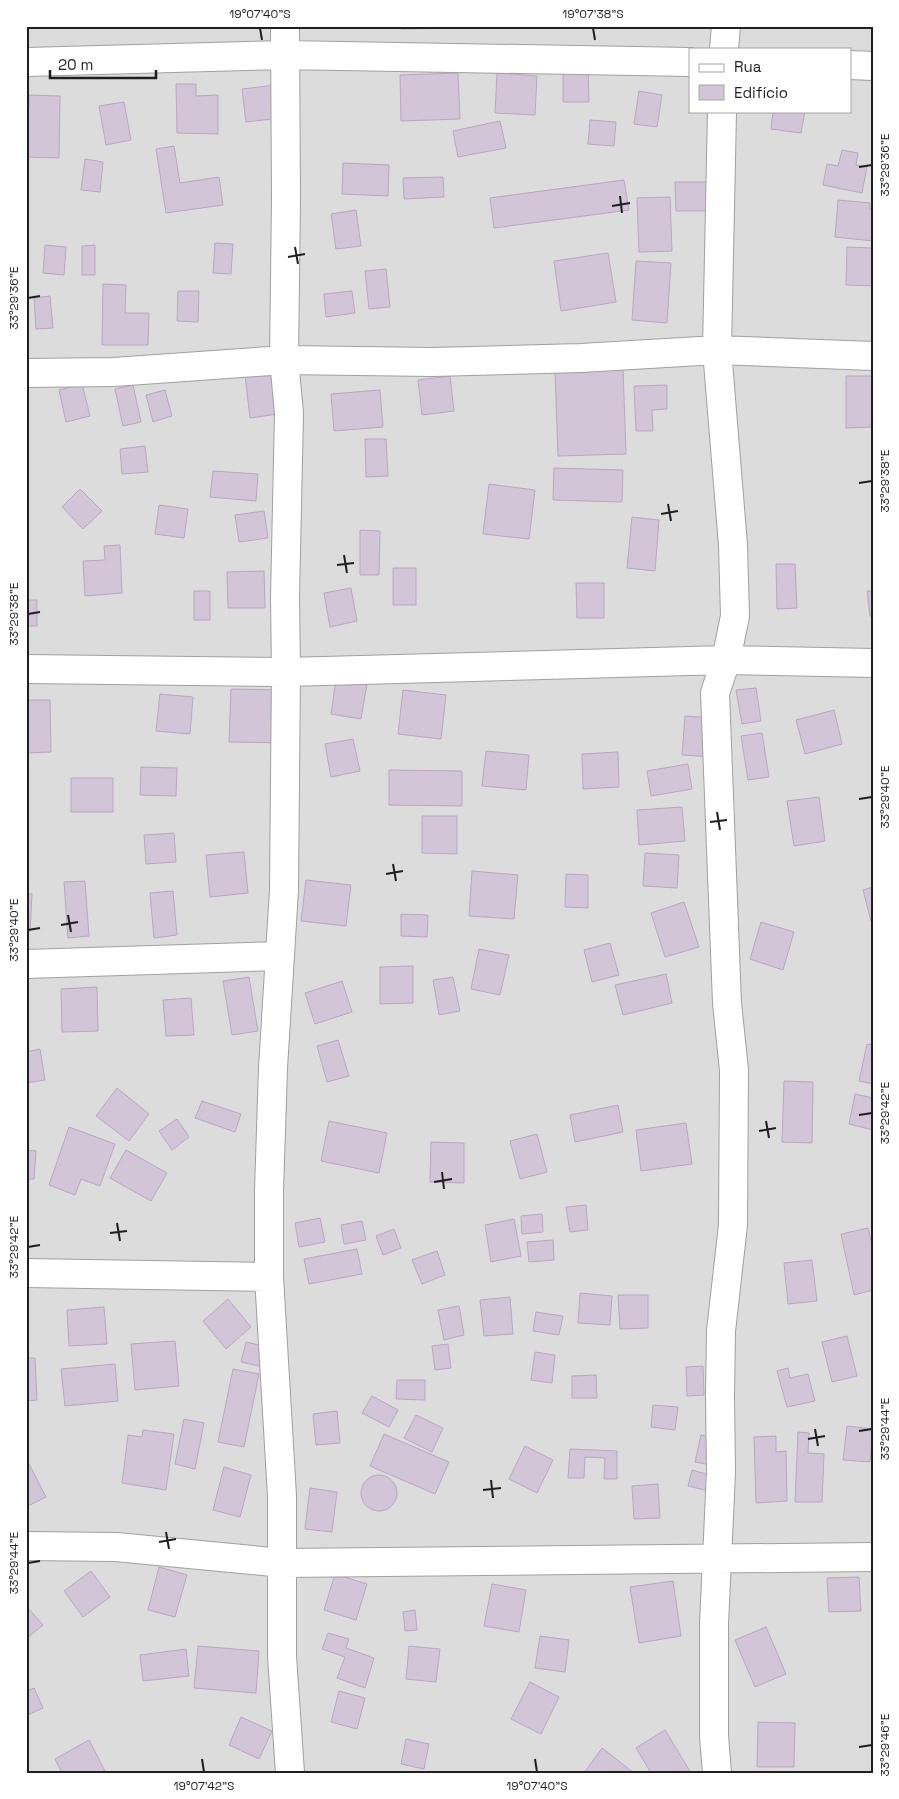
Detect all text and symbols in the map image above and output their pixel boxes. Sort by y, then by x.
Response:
text: 19°07'40"S [229,6,291,22]
text: 19°07'38"S [562,6,624,22]
scale bar [50,48,156,80]
legend [689,48,852,112]
text: 20 m [58,55,93,74]
text: Rua [734,57,762,76]
text: Edifício [734,83,788,102]
text: 33°29'36"E [877,133,893,197]
text: 33°29'36"E [6,266,22,330]
text: 33°29'38"E [877,449,893,513]
text: 33°29'38"E [6,582,22,646]
text: 33°29'40"E [877,765,893,829]
text: 33°29'40"E [6,898,22,962]
text: 33°29'42"E [877,1081,893,1144]
text: 33°29'42"E [6,1215,22,1278]
text: 33°29'44"E [877,1397,893,1460]
text: 33°29'44"E [6,1531,22,1594]
text: 33°29'46"E [877,1713,893,1776]
text: 19°07'42"S [174,1778,234,1794]
text: 19°07'40"S [506,1778,568,1794]

